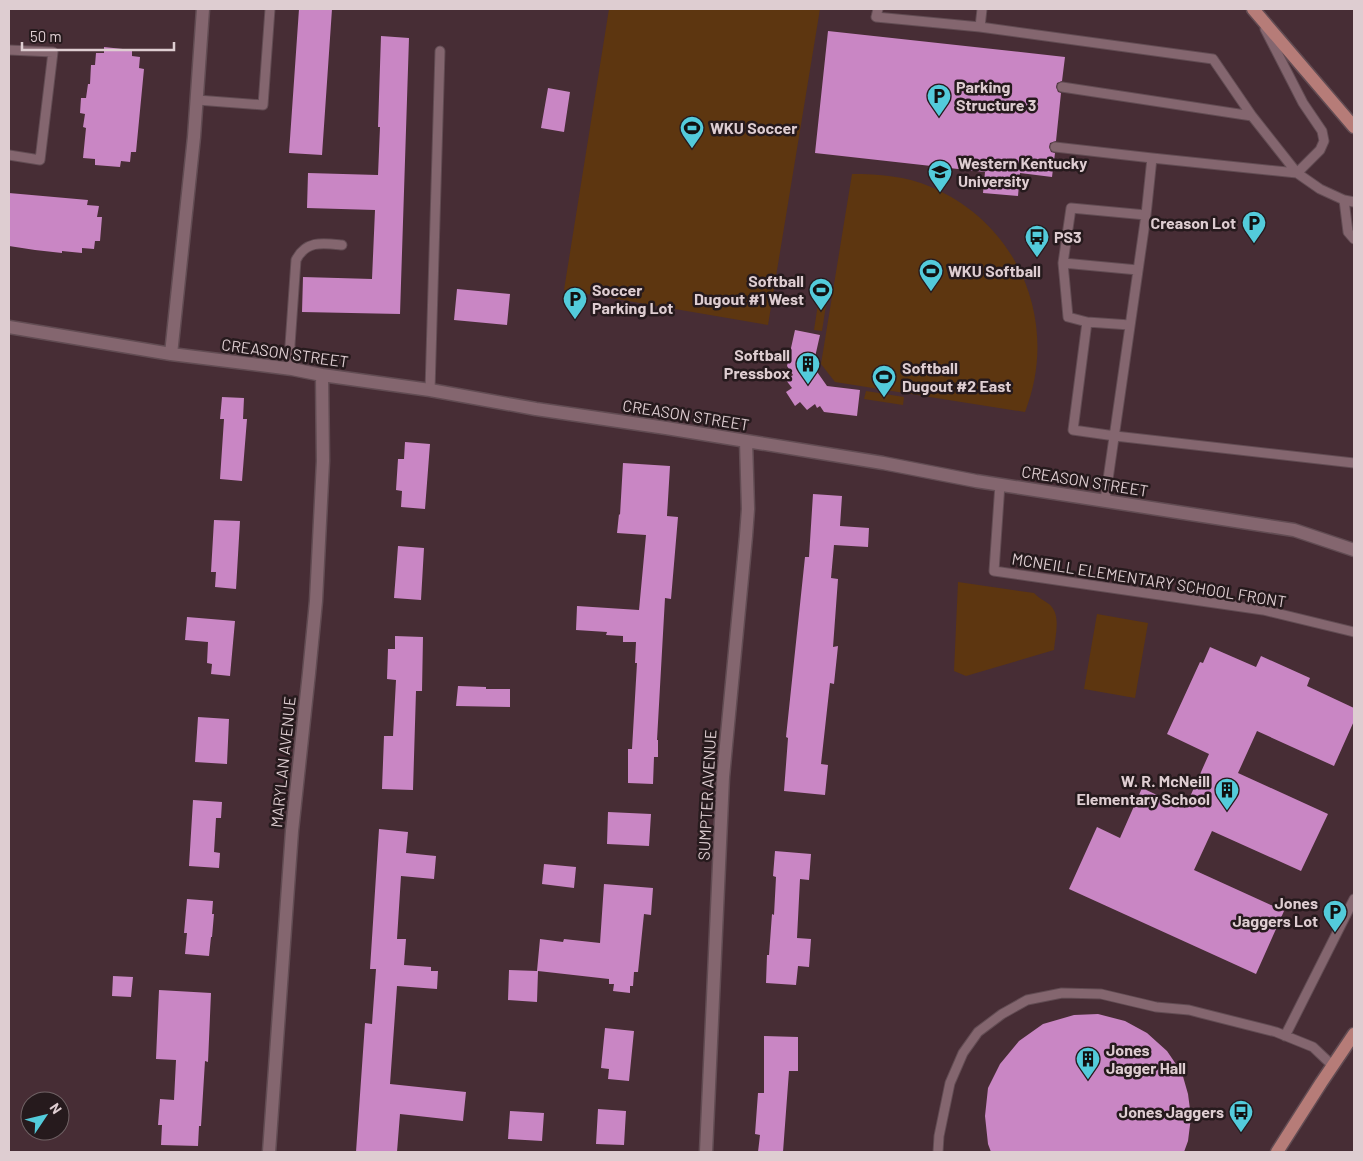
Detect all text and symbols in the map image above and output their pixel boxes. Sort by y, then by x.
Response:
scale bar [22,20,175,52]
text: 50 m [30,27,62,45]
place label: Parking Structure 3 [956,77,1036,114]
parking icon: Parking Structure 3 [926,83,952,117]
sports icon: WKU Soccer [679,115,705,149]
place label: WKU Soccer [710,118,797,137]
place label: Western Kentucky University [958,153,1087,190]
school or university icon: Western Kentucky University [927,159,953,193]
parking icon: Creason Lot [1241,210,1267,244]
place label: Creason Lot [1150,213,1236,232]
bus stop icon: PS3 [1024,224,1050,258]
place label: PS3 [1054,227,1082,246]
sports icon: WKU Softball [918,258,944,292]
place label: WKU Softball [948,261,1041,280]
place label: Softball Dugout #1 West [694,271,804,308]
sports icon: Softball Dugout #1 West [808,277,834,311]
place label: Soccer Parking Lot [592,280,673,317]
parking icon: Soccer Parking Lot [562,286,588,320]
street label: CREASON STREET [220,334,350,371]
place label: Softball Pressbox [724,345,790,382]
building icon: Softball Pressbox [795,351,821,385]
place label: Softball Dugout #2 East [902,358,1011,395]
sports icon: Softball Dugout #2 East [871,364,897,398]
street label: CREASON STREET [621,395,751,434]
street label: CREASON STREET [1020,461,1150,500]
street label: MCNEILL ELEMENTARY SCHOOL FRONT [1011,548,1288,611]
street label: MARYLAN AVENUE [266,695,299,829]
street label: SUMPTER AVENUE [694,729,719,861]
place label: W. R. McNeill Elementary School [1077,771,1210,808]
building icon: W. R. McNeill Elementary School [1214,777,1240,811]
place label: Jones Jaggers Lot [1233,893,1318,930]
parking icon: Jones Jaggers Lot [1322,899,1348,933]
place label: Jones Jagger Hall [1106,1040,1186,1077]
building icon: Jones Jagger Hall [1075,1046,1101,1080]
north arrow [20,1091,70,1141]
bus stop icon: Jones Jaggers [1228,1099,1254,1133]
text: N [46,1100,66,1117]
place label: Jones Jaggers [1119,1102,1224,1121]

